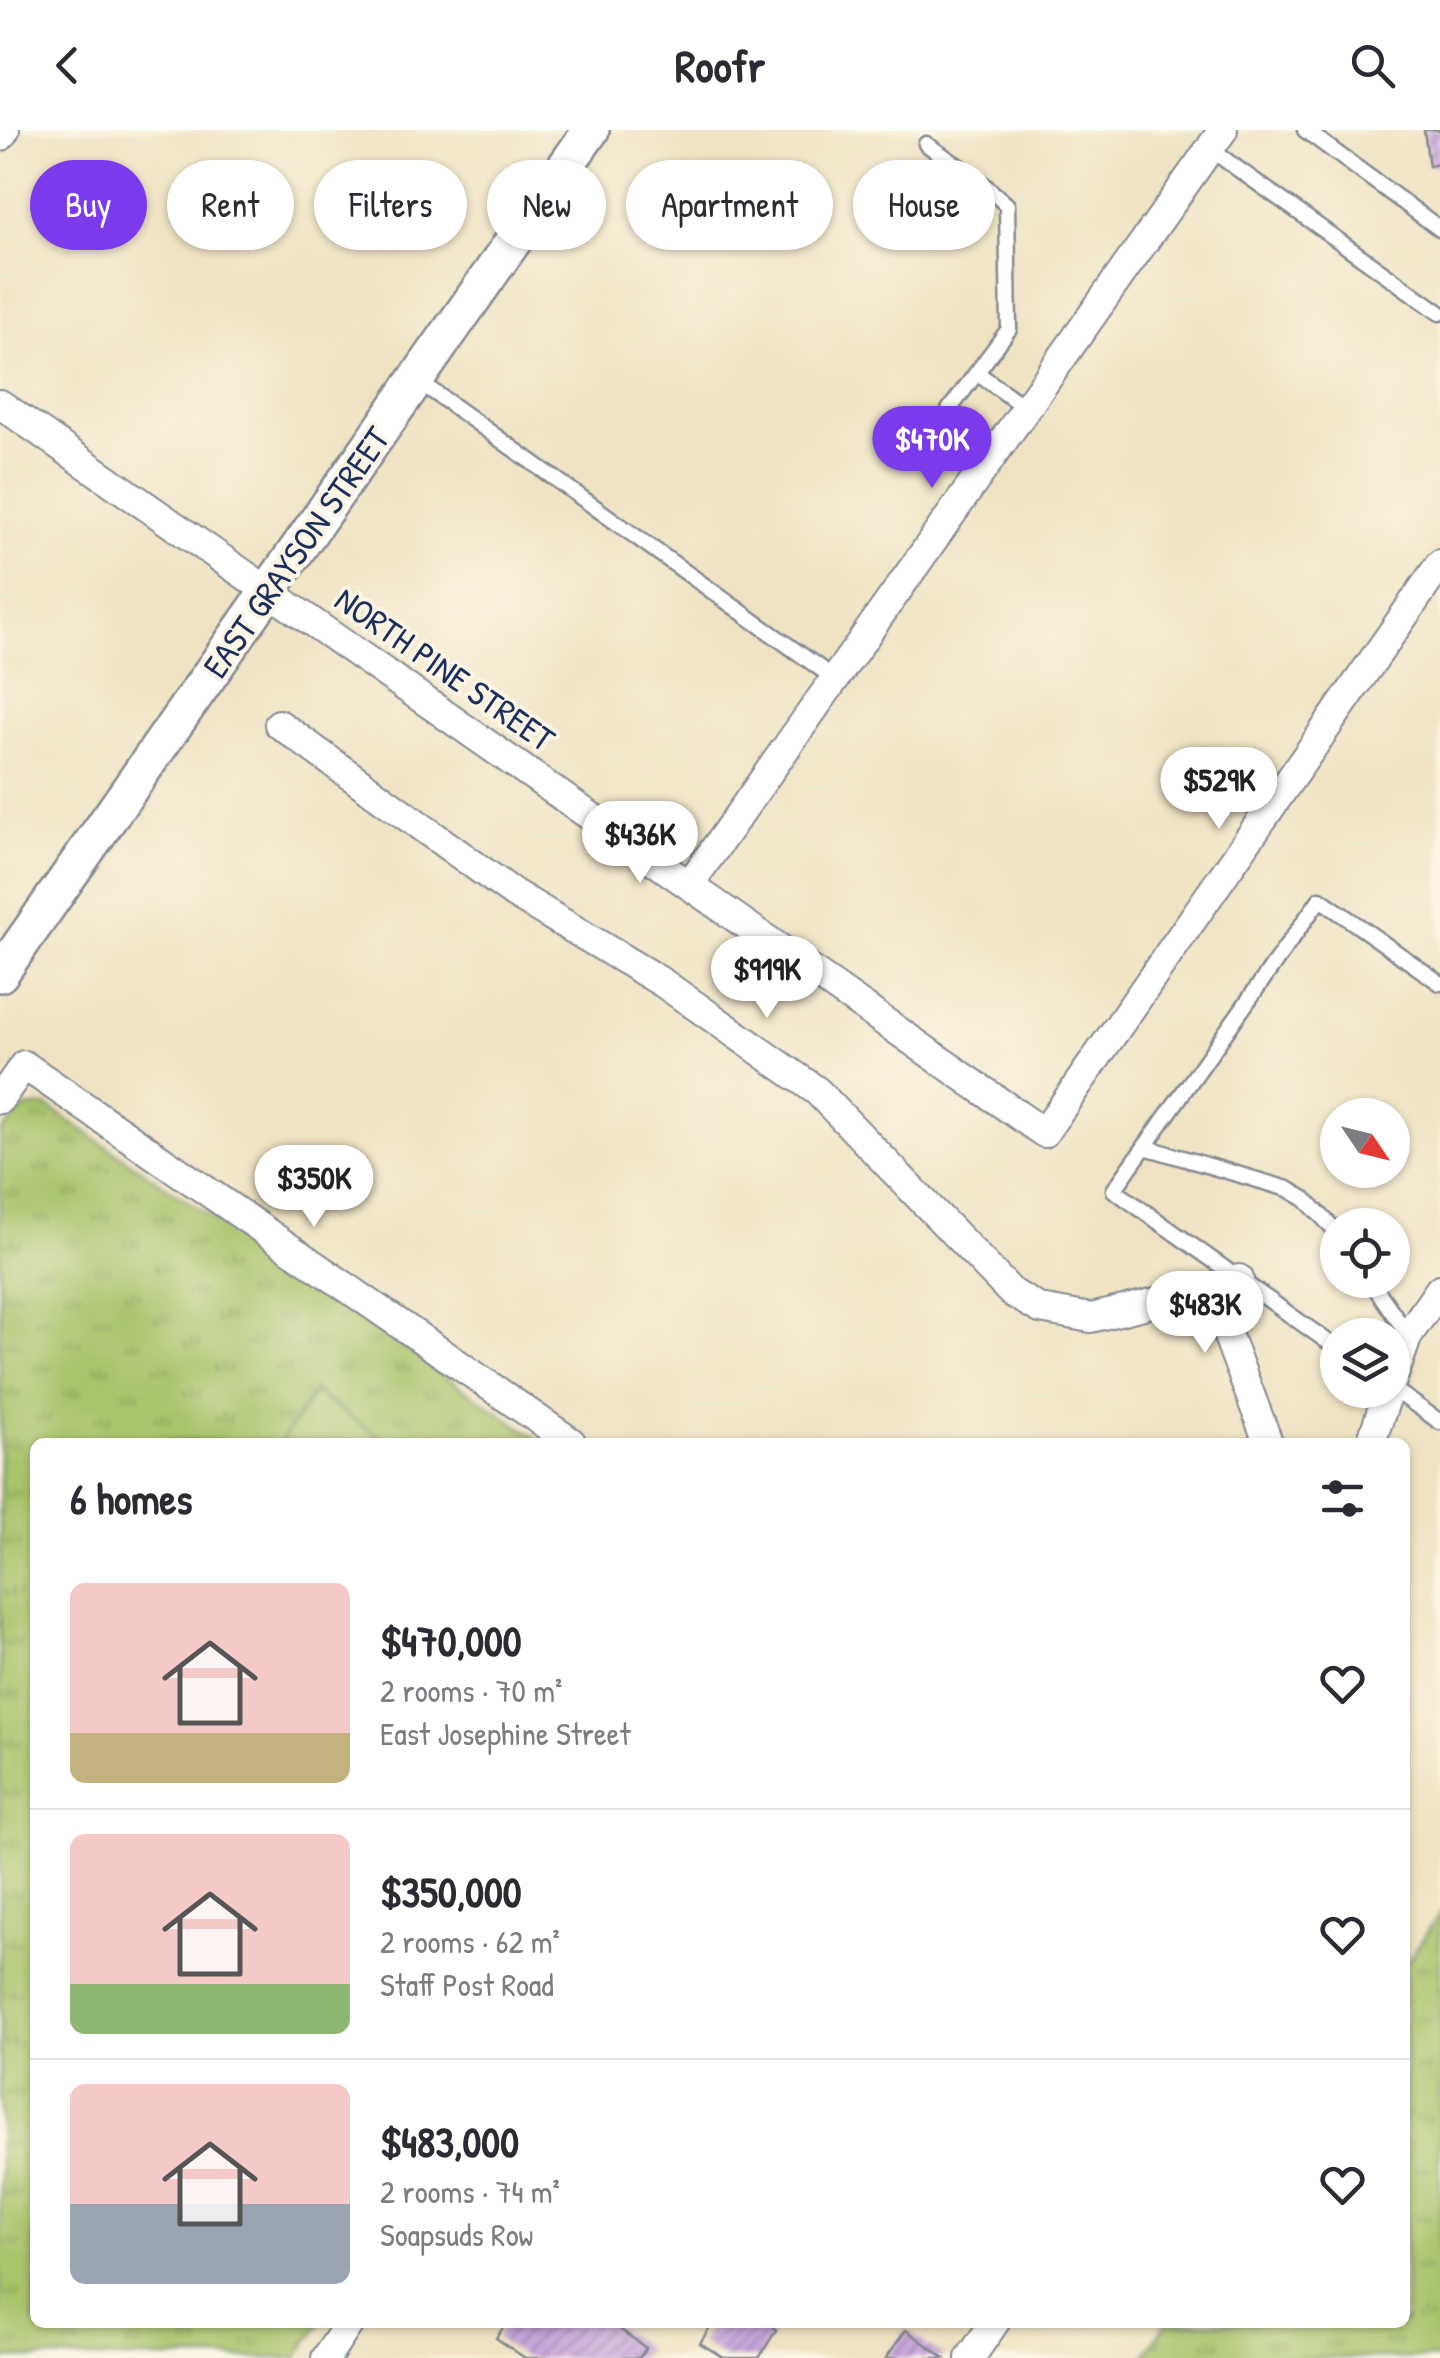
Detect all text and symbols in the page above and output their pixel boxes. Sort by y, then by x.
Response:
text: Roofr [675,35,765,96]
icon: back [40,38,95,93]
icon: search [1345,38,1400,93]
chip: Buy [30,160,147,250]
chip: Rent [167,160,294,250]
chip: Filters [314,160,467,250]
chip: New [487,160,606,250]
chip: Apartment [626,160,833,250]
chip: House [853,160,995,250]
pin: $470K [862,406,1002,491]
street label: EAST GRAYSON STREET [192,417,401,687]
text: $470K [894,417,970,460]
street label: NORTH PINE STREET [326,576,565,762]
pin: $529K [1149,747,1289,832]
text: $529K [1182,758,1256,801]
pin: $436K [570,801,710,886]
text: $436K [604,812,676,855]
pin: $919K [697,936,837,1021]
text: $919K [733,947,801,990]
north arrow [1320,1098,1410,1188]
map controls [1320,1098,1410,1408]
pin: $350K [244,1145,384,1230]
text: $350K [276,1156,352,1199]
button: locate [1320,1208,1410,1298]
pin: $483K [1135,1271,1275,1356]
text: $483K [1168,1282,1242,1325]
button: layers [1320,1318,1410,1408]
text: 6 homes [70,1470,192,1527]
icon: filters [1315,1471,1370,1526]
text: $470,000 [380,1612,522,1669]
icon: home [150,1623,270,1743]
icon: heart [1315,1656,1370,1711]
text: 2 rooms · 70 m² [380,1669,562,1712]
text: East Josephine Street [380,1712,631,1755]
text: $350,000 [380,1863,522,1920]
icon: home [150,1874,270,1994]
icon: heart [1315,1907,1370,1962]
text: 2 rooms · 62 m² [380,1920,560,1963]
text: Staff Post Road [380,1963,554,2006]
text: $483,000 [380,2113,519,2170]
icon: home [150,2124,270,2244]
icon: heart [1315,2157,1370,2212]
text: 2 rooms · 74 m² [380,2170,560,2213]
text: Soapsuds Row [380,2213,533,2256]

